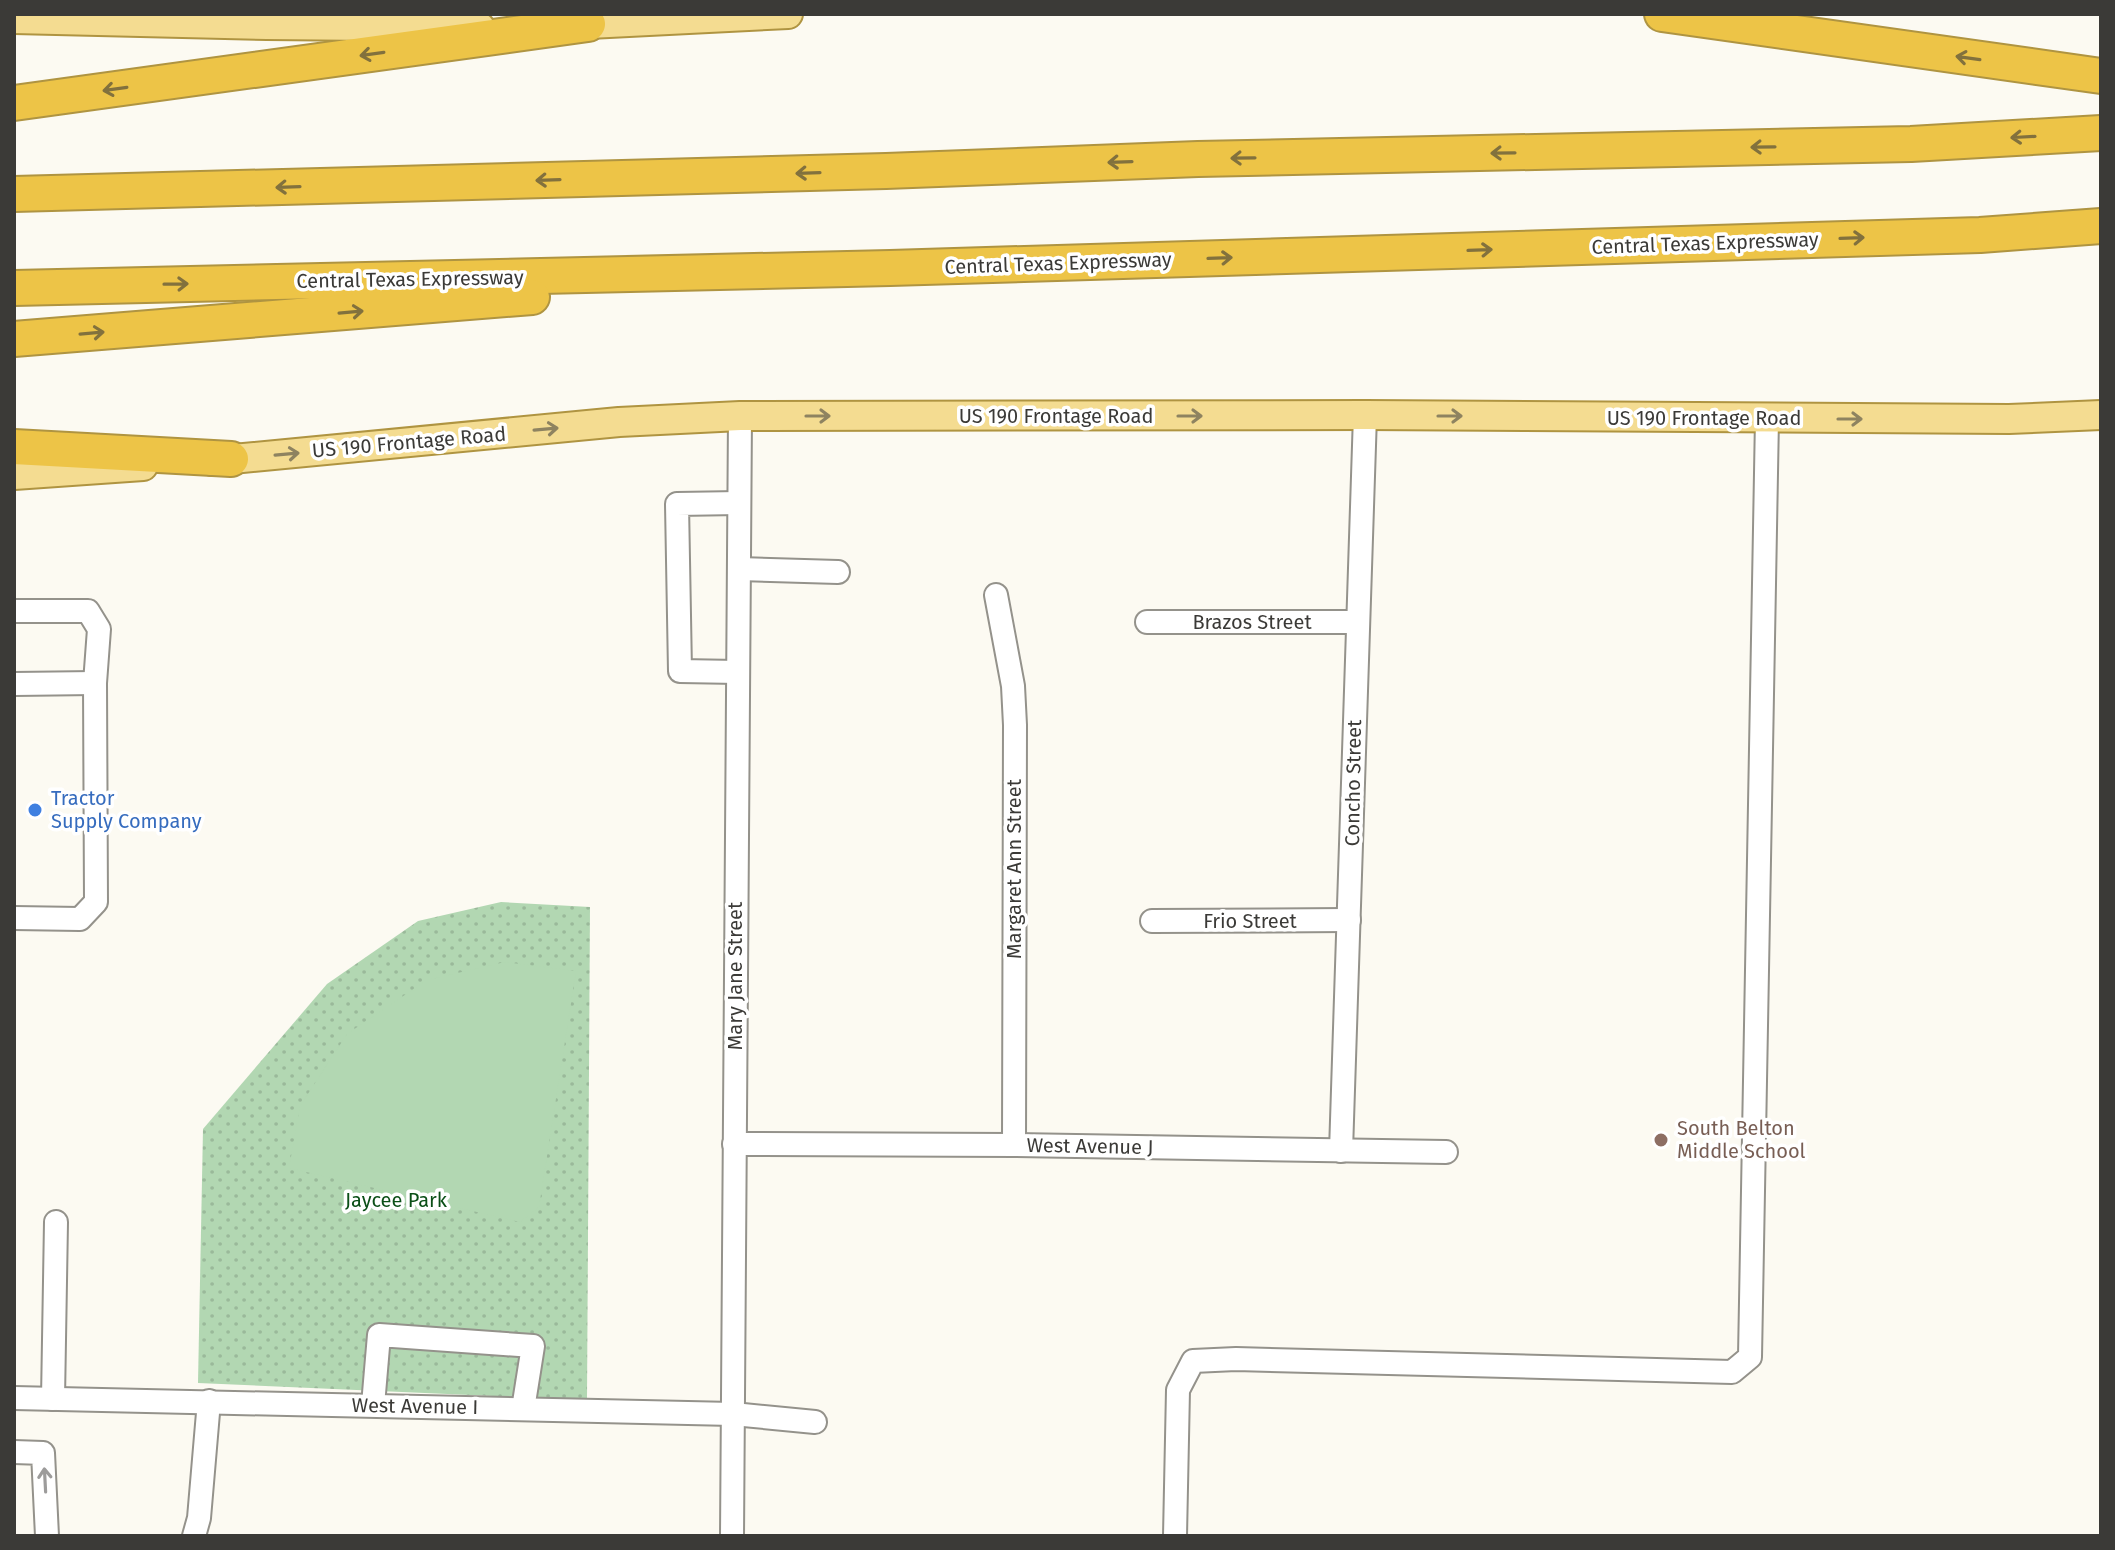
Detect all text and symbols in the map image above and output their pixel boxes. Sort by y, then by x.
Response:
one-way arrow [360,47,385,62]
one-way arrow [1956,50,1981,65]
one-way arrow [102,82,128,97]
one-way arrow [2010,130,2037,145]
one-way arrow [1750,139,1777,155]
one-way arrow [1490,145,1517,160]
one-way arrow [1230,151,1257,166]
one-way arrow [1107,155,1134,170]
one-way arrow [795,165,822,180]
one-way arrow [535,172,562,187]
one-way arrow [275,179,302,194]
street label: Central Texas Expressway [1591,227,1819,259]
one-way arrow [1838,231,1865,246]
one-way arrow [1466,242,1493,257]
street label: Central Texas Expressway [944,247,1172,279]
one-way arrow [1206,250,1233,265]
street label: Central Texas Expressway [296,265,524,293]
one-way arrow [162,276,189,292]
one-way arrow [337,304,364,319]
one-way arrow [78,325,105,340]
street label: US 190 Frontage Road [959,404,1153,428]
street label: US 190 Frontage Road [1607,406,1801,430]
one-way arrow [804,408,831,424]
one-way arrow [1176,408,1203,424]
one-way arrow [1436,408,1463,424]
one-way arrow [1836,411,1863,427]
one-way arrow [532,421,559,436]
street label: US 190 Frontage Road [311,422,507,462]
one-way arrow [273,446,300,461]
street label: Brazos Street [1192,610,1312,634]
street label: Concho Street [1340,719,1366,847]
street label: Margaret Ann Street [1002,778,1026,959]
place label: Tractor Supply Company [51,786,202,833]
marker: Tractor Supply Company [26,801,44,819]
street label: Mary Jane Street [723,901,747,1050]
street label: Frio Street [1203,909,1298,933]
place label: South Belton Middle School [1677,1116,1806,1163]
marker: South Belton Middle School [1652,1131,1670,1149]
street label: West Avenue J [1026,1133,1154,1159]
park label: Jaycee Park [345,1188,448,1212]
street label: West Avenue I [351,1393,479,1419]
one-way arrow [37,1467,52,1494]

